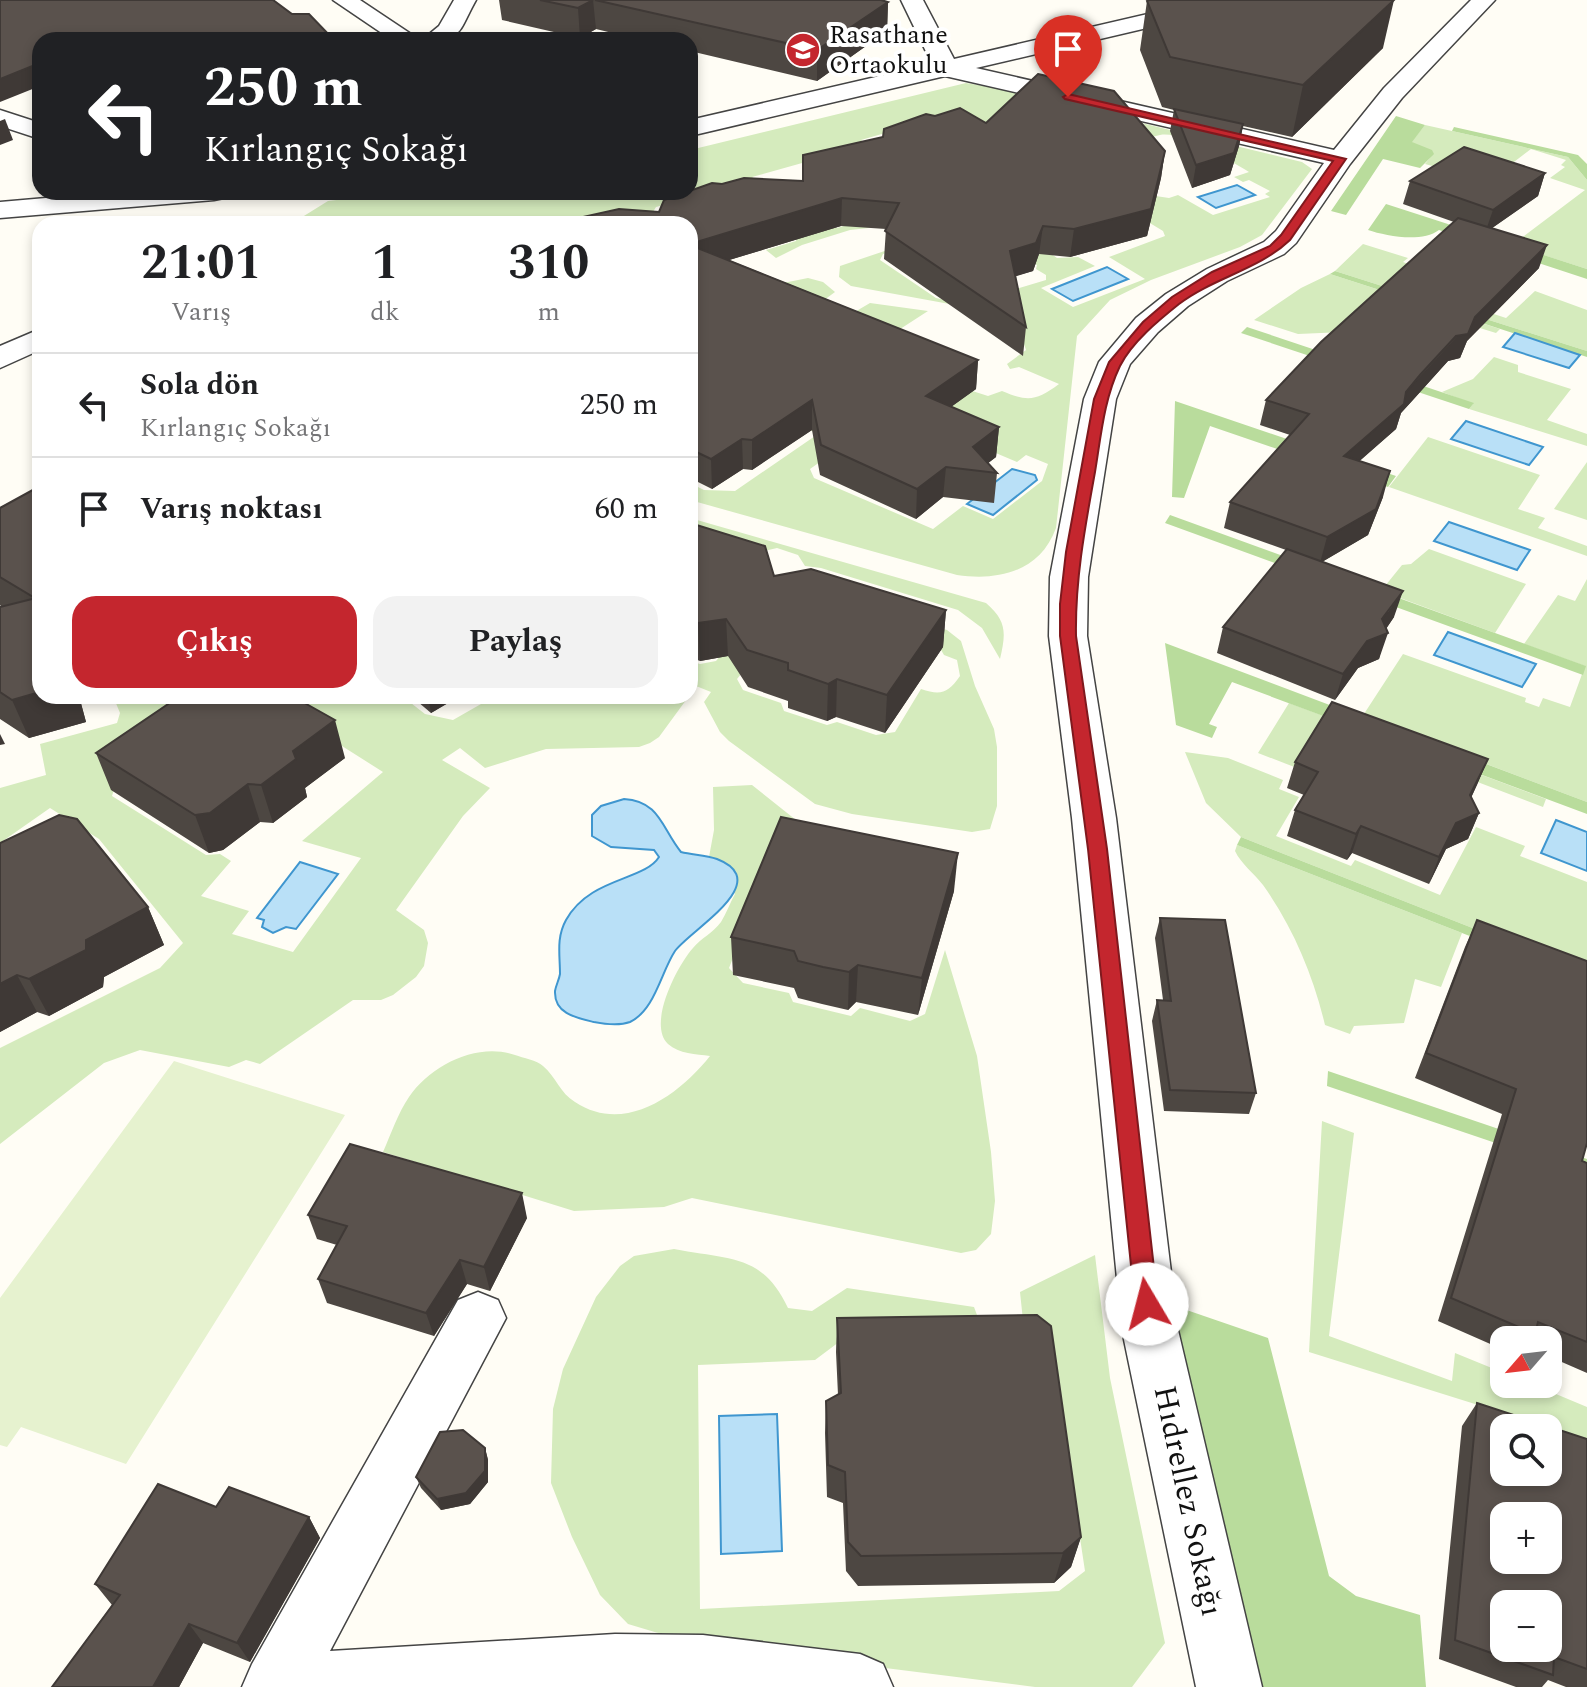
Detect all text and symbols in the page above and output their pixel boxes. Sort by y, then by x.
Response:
place label: Rasathane Ortaokulu [829,15,948,85]
pin [1034,15,1102,97]
icon: arrive [1046,27,1090,71]
school or university icon: Rasathane Ortaokulu [784,31,822,69]
text: 250 m [204,46,363,131]
icon: left [72,64,176,168]
text: Kırlangıç Sokağı [204,123,468,178]
text: 21:01 [141,227,261,300]
text: 1 [371,227,398,300]
text: 310 [508,227,589,300]
text: Varış [171,292,231,332]
text: dk [370,292,399,332]
text: m [538,292,560,332]
text: Sola dön [140,362,259,408]
text: 250 m [580,382,658,428]
icon: left [72,383,116,427]
text: Kırlangıç Sokağı [140,408,331,448]
text: Varış noktası [140,486,322,532]
text: 60 m [595,486,658,532]
icon: arrive [72,487,116,531]
button: Çıkış [72,596,357,688]
button: Paylaş [373,596,658,688]
position arrow [1105,1262,1189,1346]
north arrow [1490,1326,1562,1398]
map controls [1490,1326,1562,1662]
street label: Hıdrellez Sokağı [1140,1381,1236,1621]
button: search [1490,1414,1562,1486]
button: + [1490,1502,1562,1574]
button: − [1490,1590,1562,1662]

